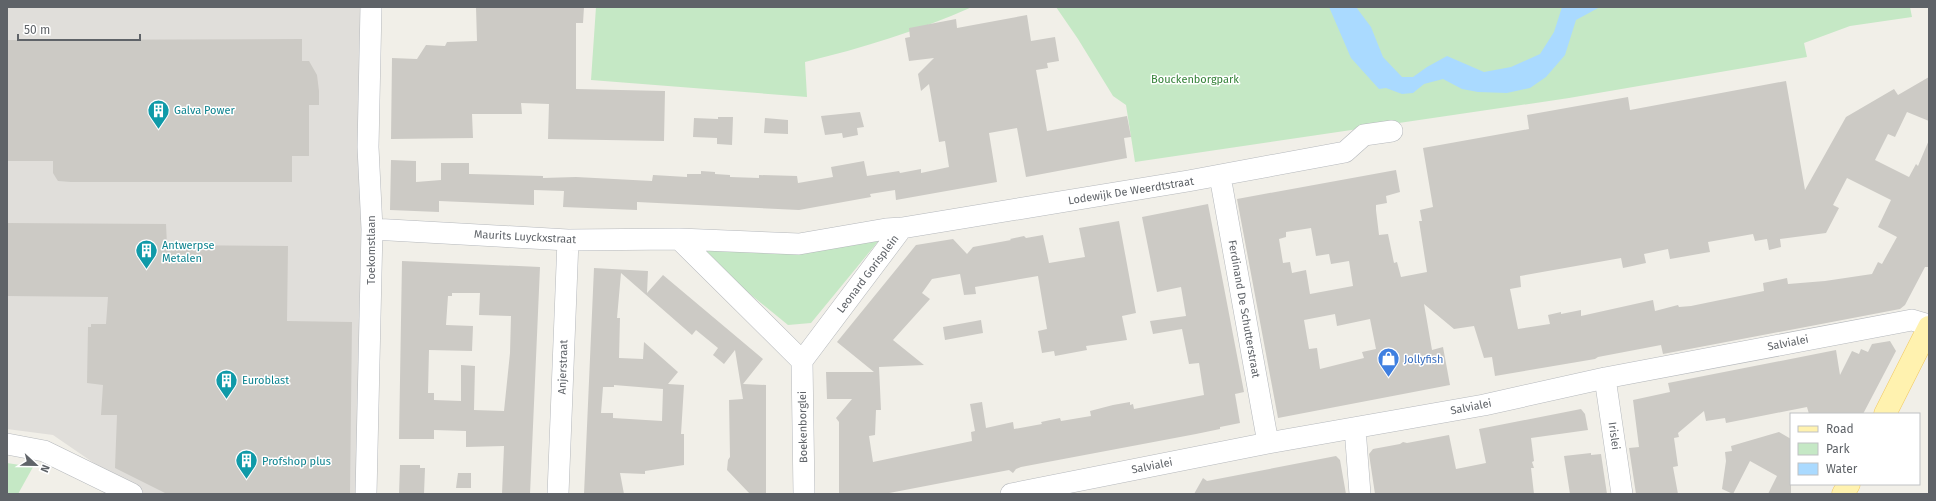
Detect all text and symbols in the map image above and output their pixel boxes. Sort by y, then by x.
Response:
scale bar [18,16,140,42]
text: 50 m [24,23,50,37]
park label: Bouckenborgpark [1151,73,1239,86]
building icon: Galva Power [145,97,171,130]
place label: Galva Power [174,104,235,117]
street label: Lodewijk De Weerdtstraat [1067,175,1195,207]
street label: Toekomstlaan [365,215,378,285]
street label: Maurits Luyckxstraat [474,228,577,246]
street label: Leonard Gorisplein [834,232,902,316]
building icon: Antwerpse Metalen [134,238,160,271]
place label: Antwerpse Metalen [162,239,215,265]
street label: Ferdinand De Schutterstraat [1225,239,1263,379]
street label: Salvialei [1766,333,1810,353]
street label: Anjerstraat [556,339,570,395]
shop icon: Jollyfish [1376,346,1402,379]
place label: Jollyfish [1404,353,1443,366]
building icon: Euroblast [214,367,240,400]
place label: Euroblast [242,374,289,387]
street label: Boekenborglei [796,391,810,463]
street label: Salvialei [1449,397,1493,417]
legend [1790,413,1920,485]
street label: Irislei [1606,421,1622,451]
text: Road [1826,422,1854,436]
text: Park [1826,442,1850,456]
north arrow [16,445,56,485]
building icon: Profshop plus [233,448,259,481]
place label: Profshop plus [262,455,331,468]
street label: Salvialei [1130,456,1174,476]
text: Water [1826,462,1858,476]
text: N [37,463,52,474]

